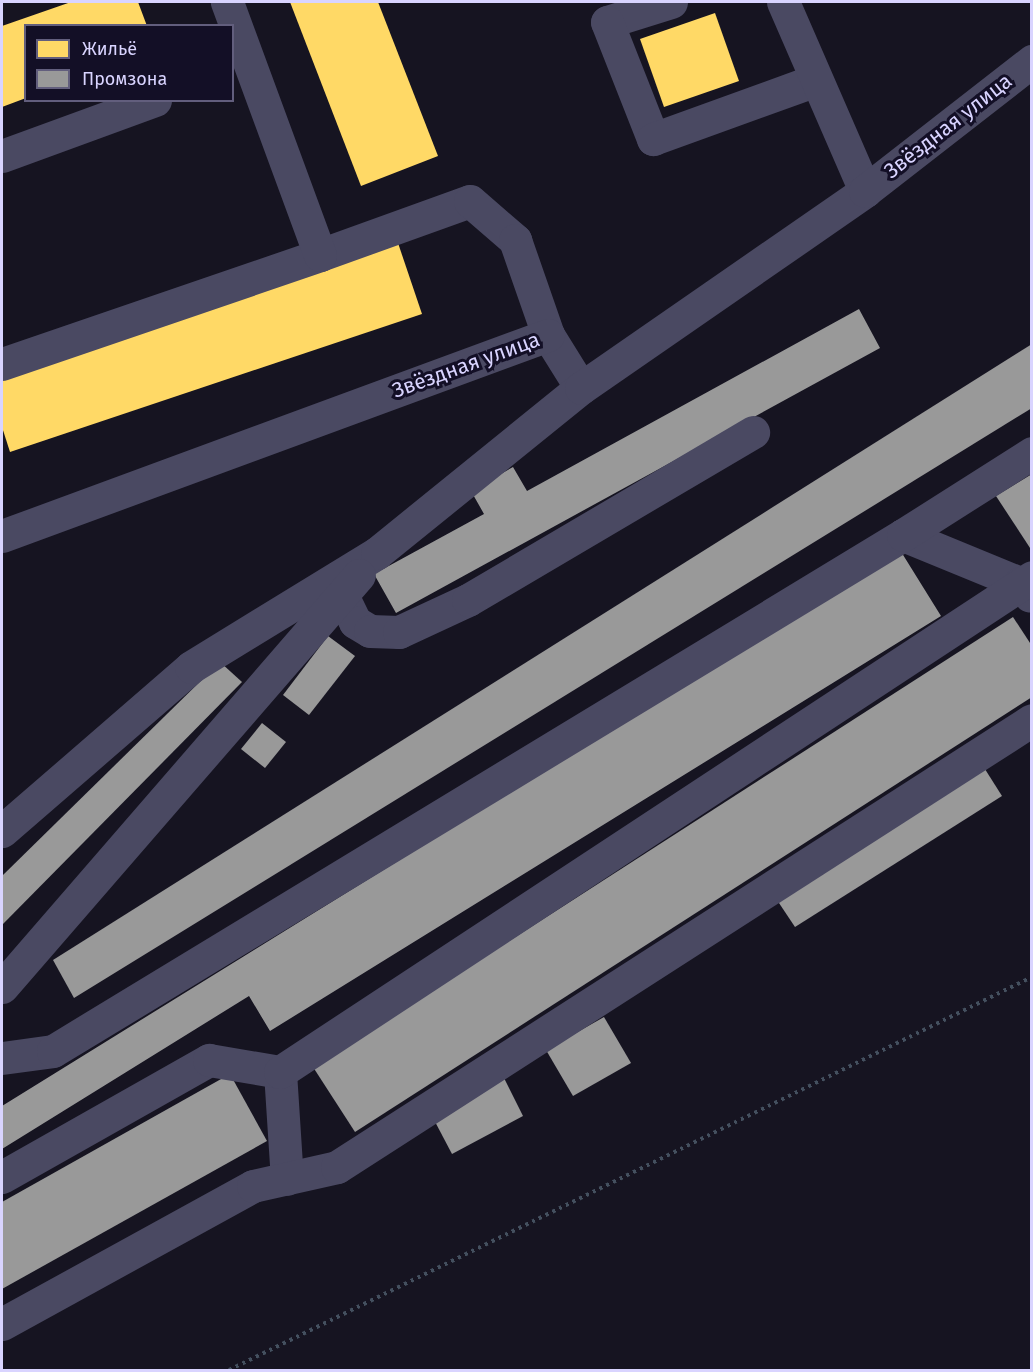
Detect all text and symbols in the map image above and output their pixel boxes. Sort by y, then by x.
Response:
legend [24,24,234,102]
text: Жильё [82,38,137,60]
text: Промзона [82,68,167,90]
street label: Звёздная улица [879,68,1017,184]
street label: Звёздная улица [389,327,543,403]

